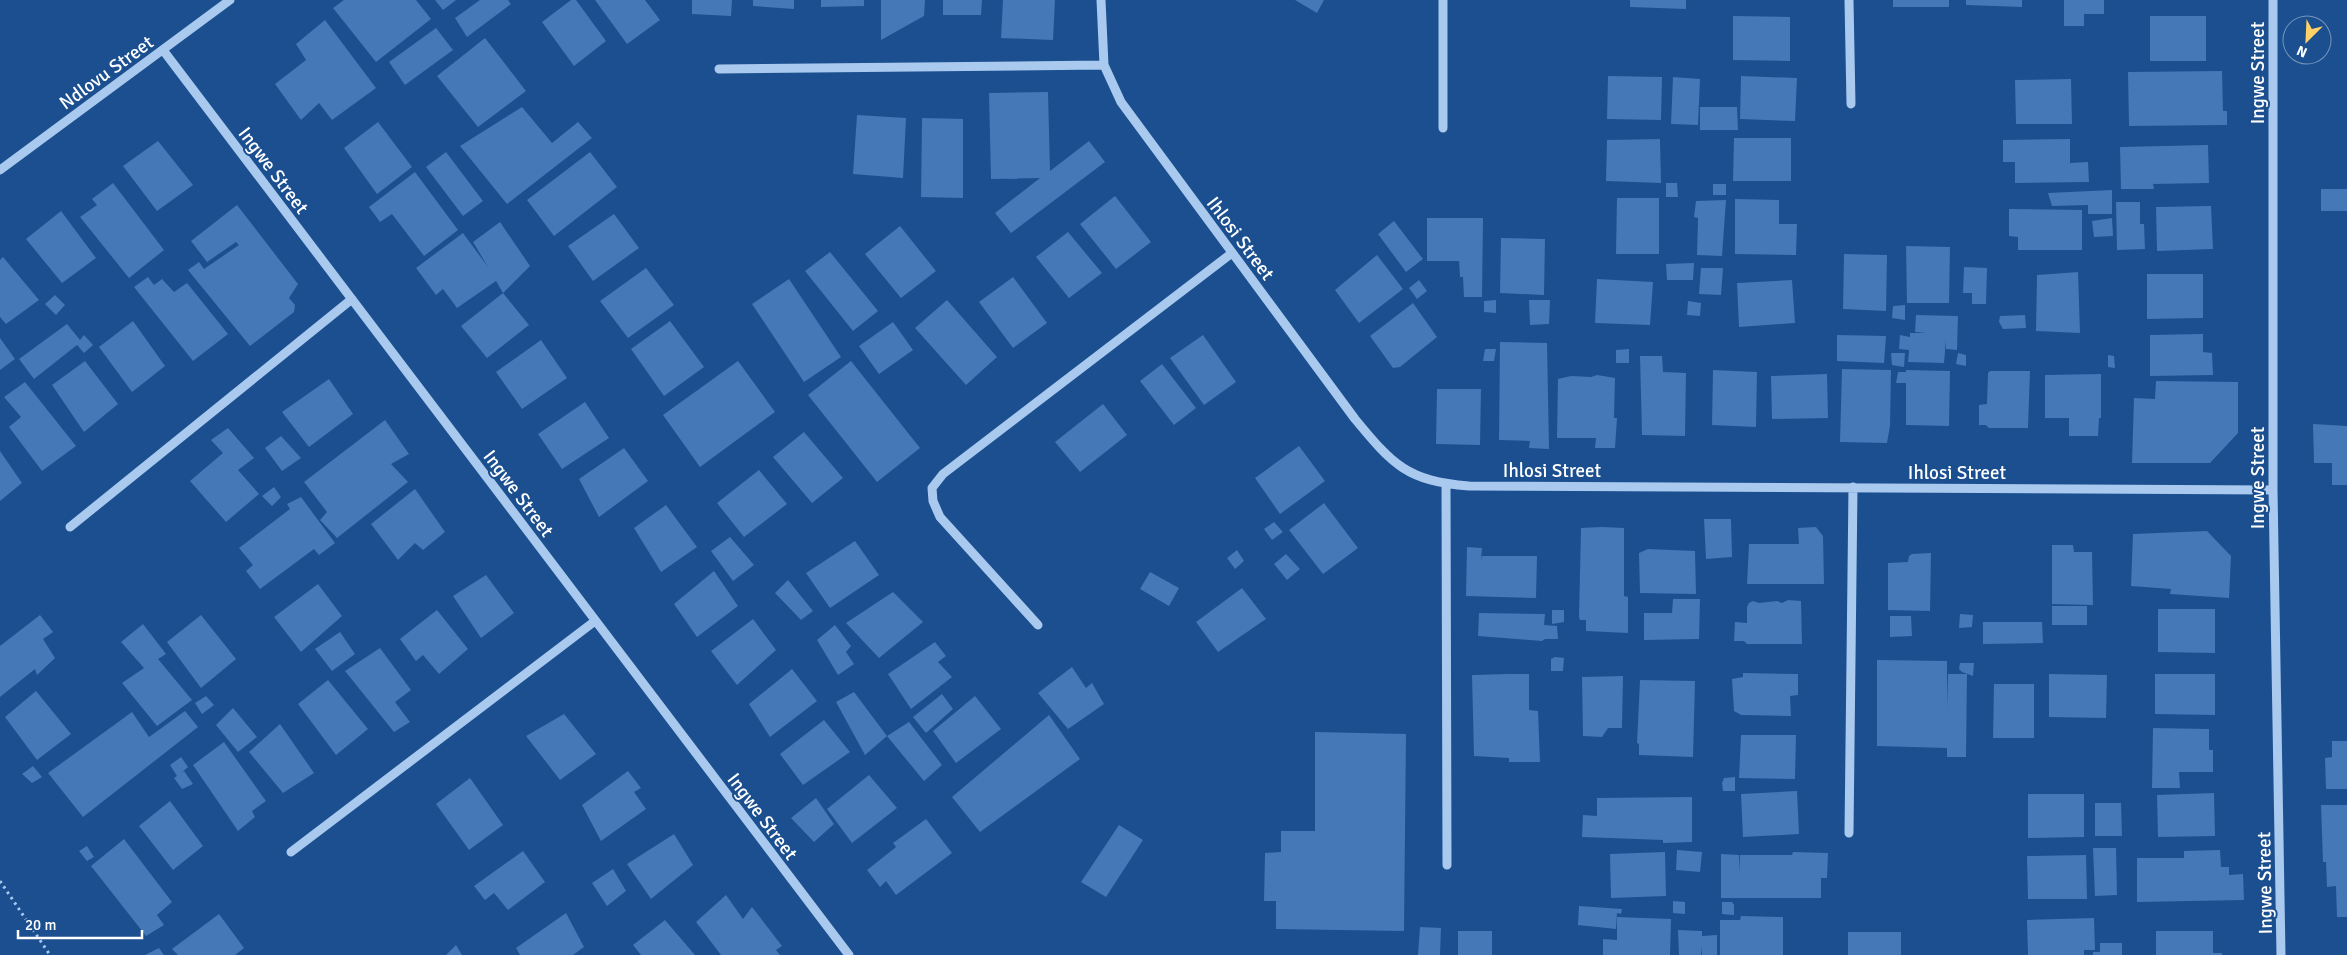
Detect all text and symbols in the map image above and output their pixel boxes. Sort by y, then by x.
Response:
north arrow [2282,15,2332,65]
street label: Ingwe Street [2246,21,2270,124]
street label: Ndlovu Street [55,30,159,115]
text: N [2294,42,2310,61]
street label: Ingwe Street [233,122,314,219]
street label: Ihlosi Street [1201,192,1280,285]
street label: Ingwe Street [2246,426,2270,529]
street label: Ingwe Street [478,445,559,542]
street label: Ihlosi Street [1503,459,1602,483]
street label: Ihlosi Street [1908,461,2007,485]
street label: Ingwe Street [722,768,803,865]
street label: Ingwe Street [2252,831,2278,935]
scale bar [18,908,141,940]
text: 20 m [25,916,56,934]

